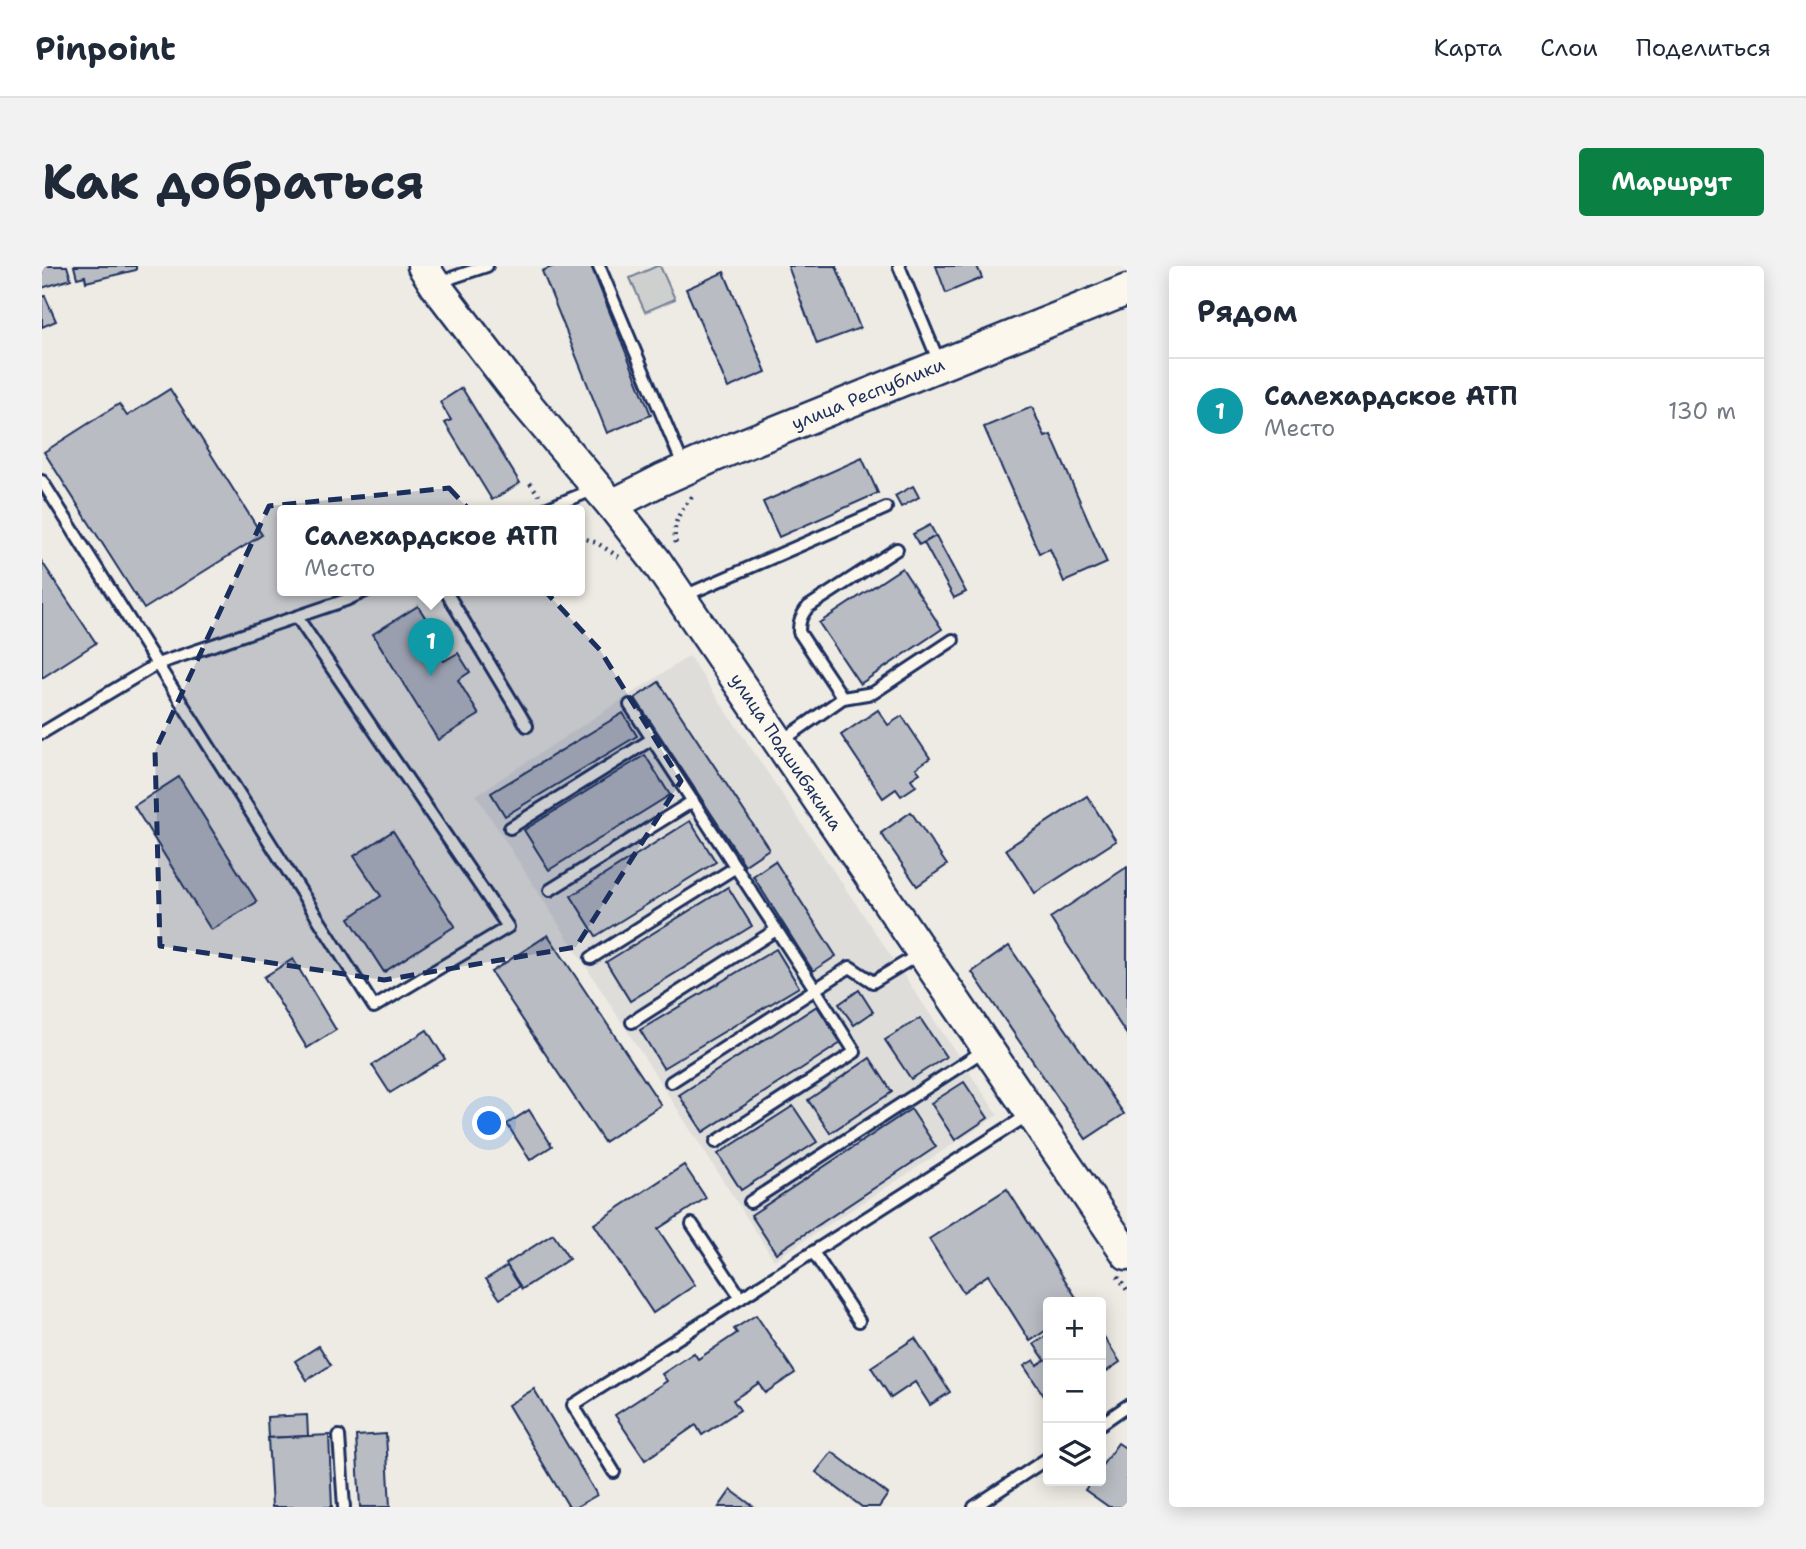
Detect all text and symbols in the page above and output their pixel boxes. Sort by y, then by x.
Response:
text: Pinpoint [35,26,176,71]
text: Карта [1434,32,1502,64]
text: Слои [1540,32,1598,64]
text: Поделиться [1636,32,1771,64]
button: Маршрут [1579,148,1764,216]
text: Как добраться [42,149,424,215]
text: Рядом [1197,291,1297,332]
street label: улица Республики [788,352,948,436]
text: Салехардское АТП [1264,378,1518,413]
text: 1 [1215,396,1225,426]
text: 130 m [1668,396,1736,426]
text: Место [1264,413,1335,443]
popup [277,505,585,596]
text: Салехардское АТП [304,518,558,553]
text: Место [304,553,375,583]
pin: 1 [408,618,454,676]
street label: улица Подшибякина [724,669,848,835]
your location [472,1106,506,1140]
map controls [1043,1297,1106,1486]
button: + [1043,1297,1106,1360]
button: − [1043,1360,1106,1423]
button: layers [1043,1423,1106,1486]

